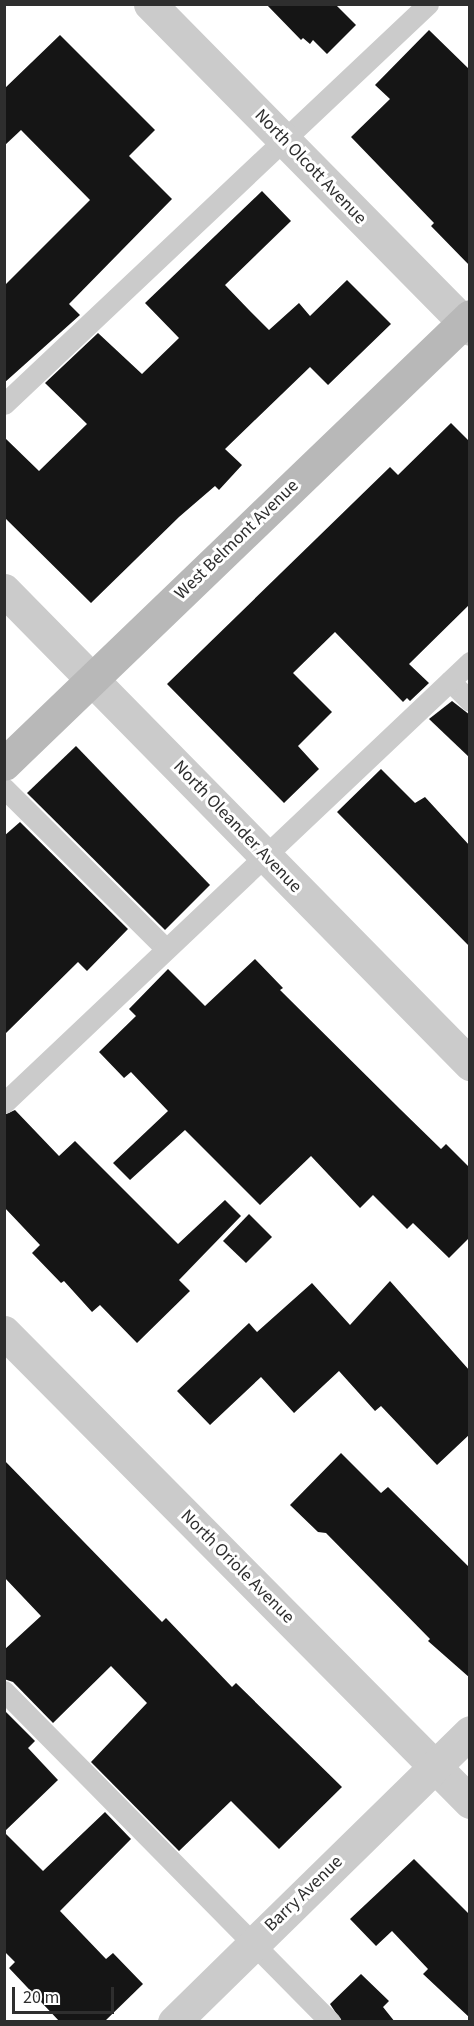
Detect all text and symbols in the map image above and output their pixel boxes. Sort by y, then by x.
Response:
street label: North Olcott Avenue [249,105,371,229]
street label: West Belmont Avenue [171,475,303,605]
street label: North Oleander Avenue [168,756,306,898]
street label: North Oriole Avenue [176,1506,298,1628]
street label: Barry Avenue [261,1851,347,1937]
scale bar [15,1975,117,2013]
text: 20 m [23,1985,59,2010]

